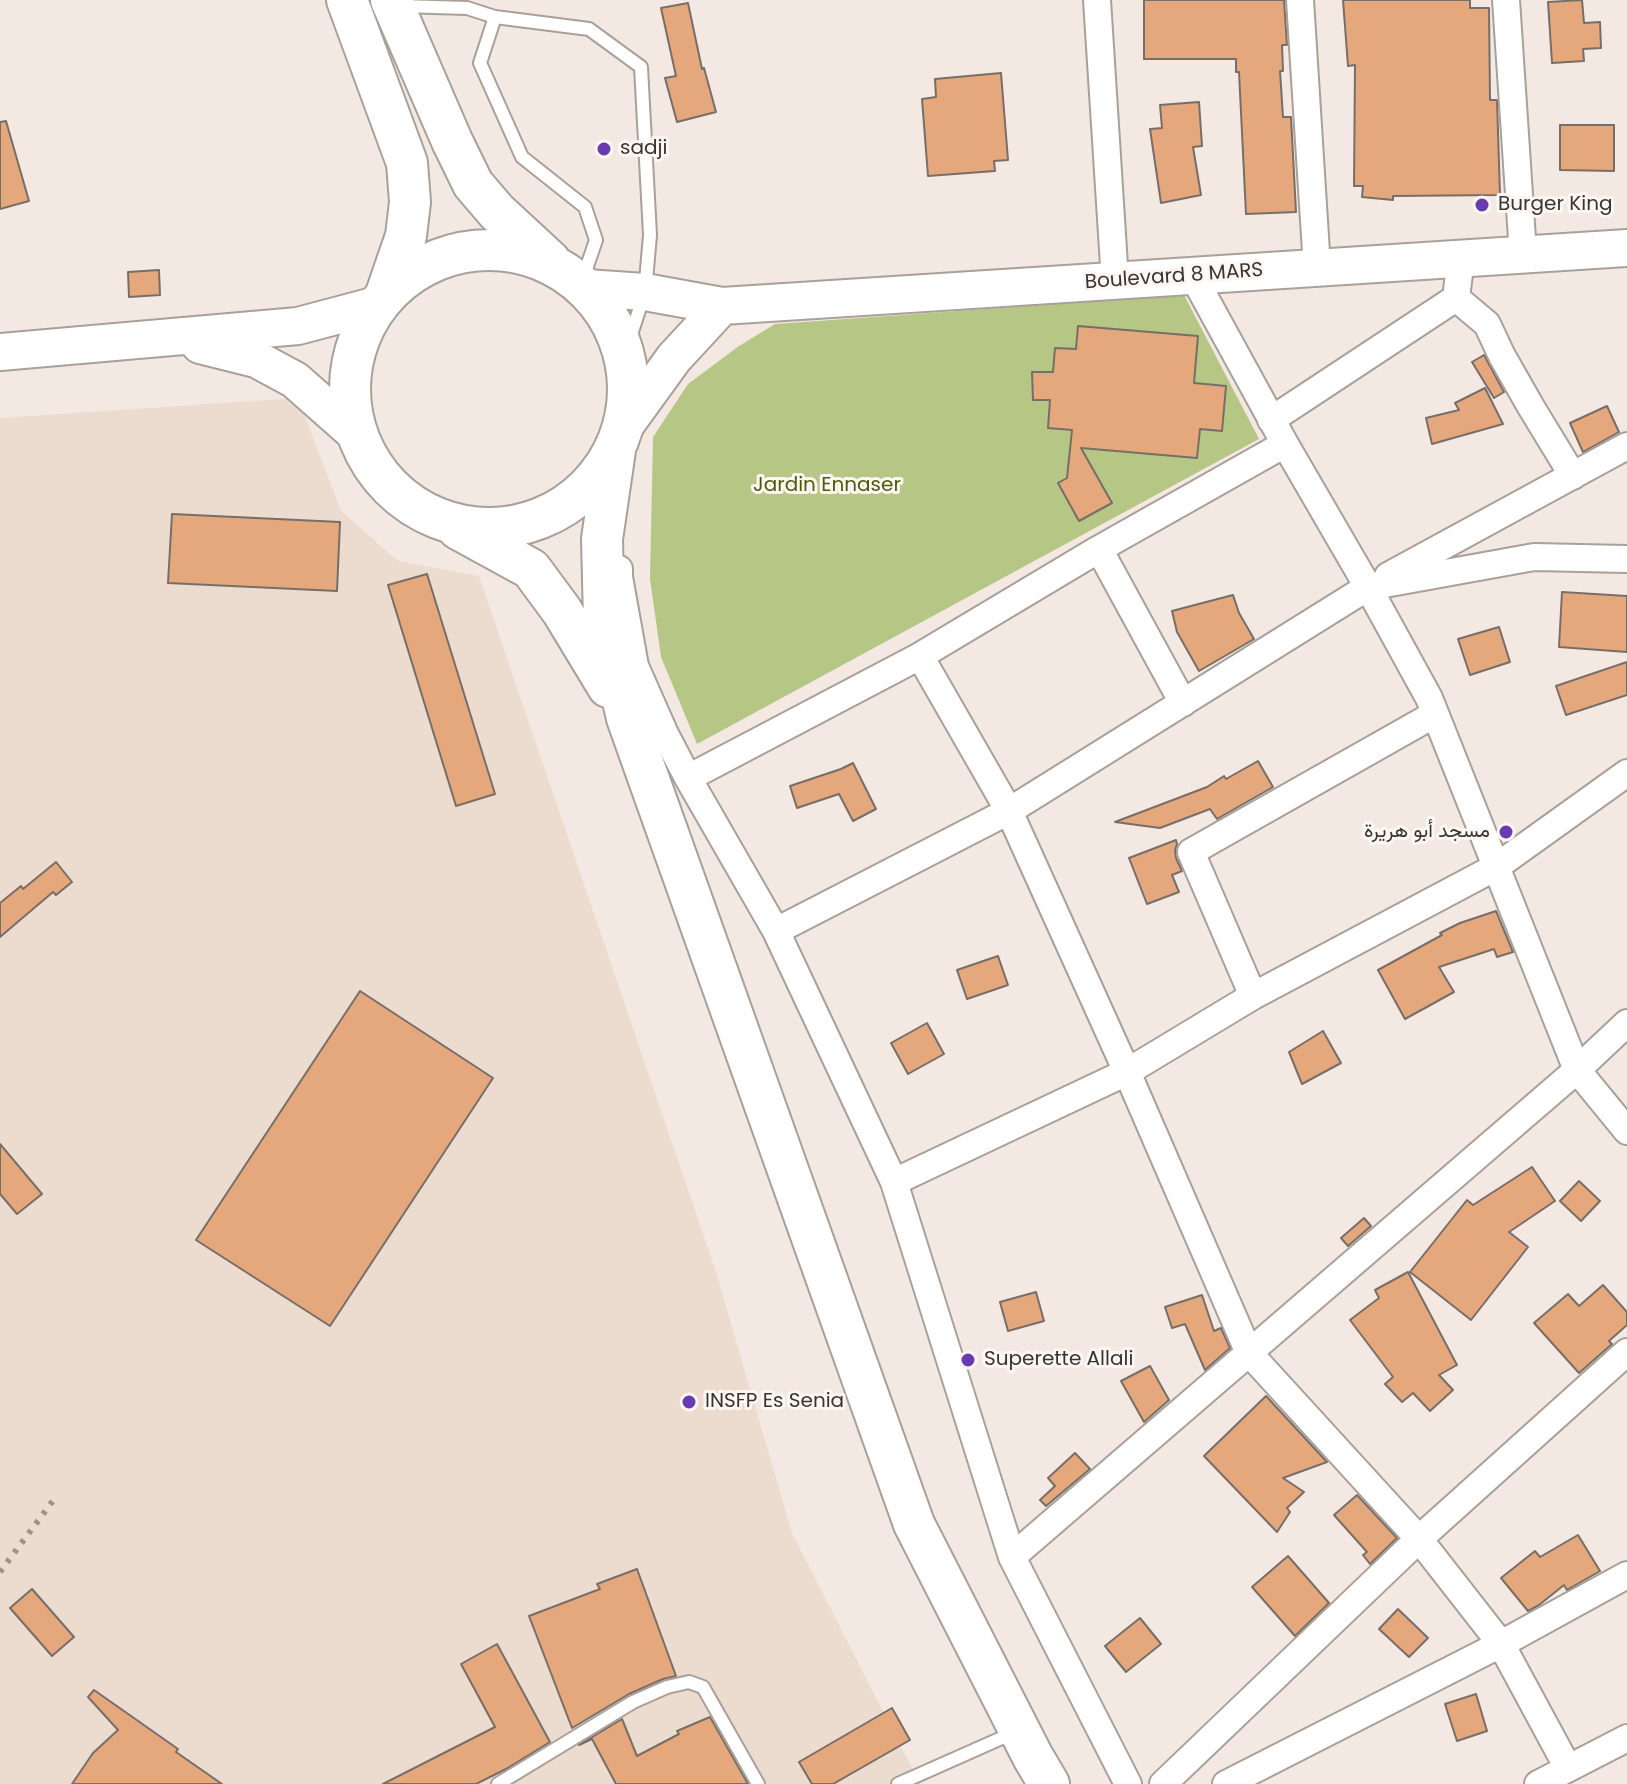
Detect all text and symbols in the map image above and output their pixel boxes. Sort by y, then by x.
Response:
place label: sadji [620,137,667,161]
marker: sadji [595,140,613,158]
place label: Burger King [1498,193,1612,217]
marker: Burger King [1473,196,1491,214]
street label: Boulevard 8 MARS [1084,259,1264,295]
park label: Jardin Ennaser [753,474,901,498]
place label: مسجد أبو هريرة [1364,820,1490,844]
marker: مسجد أبو هريرة [1497,823,1515,841]
place label: Superette Allali [984,1348,1133,1372]
marker: Superette Allali [959,1351,977,1369]
place label: INSFP Es Senia [705,1390,844,1414]
marker: INSFP Es Senia [680,1393,698,1411]

